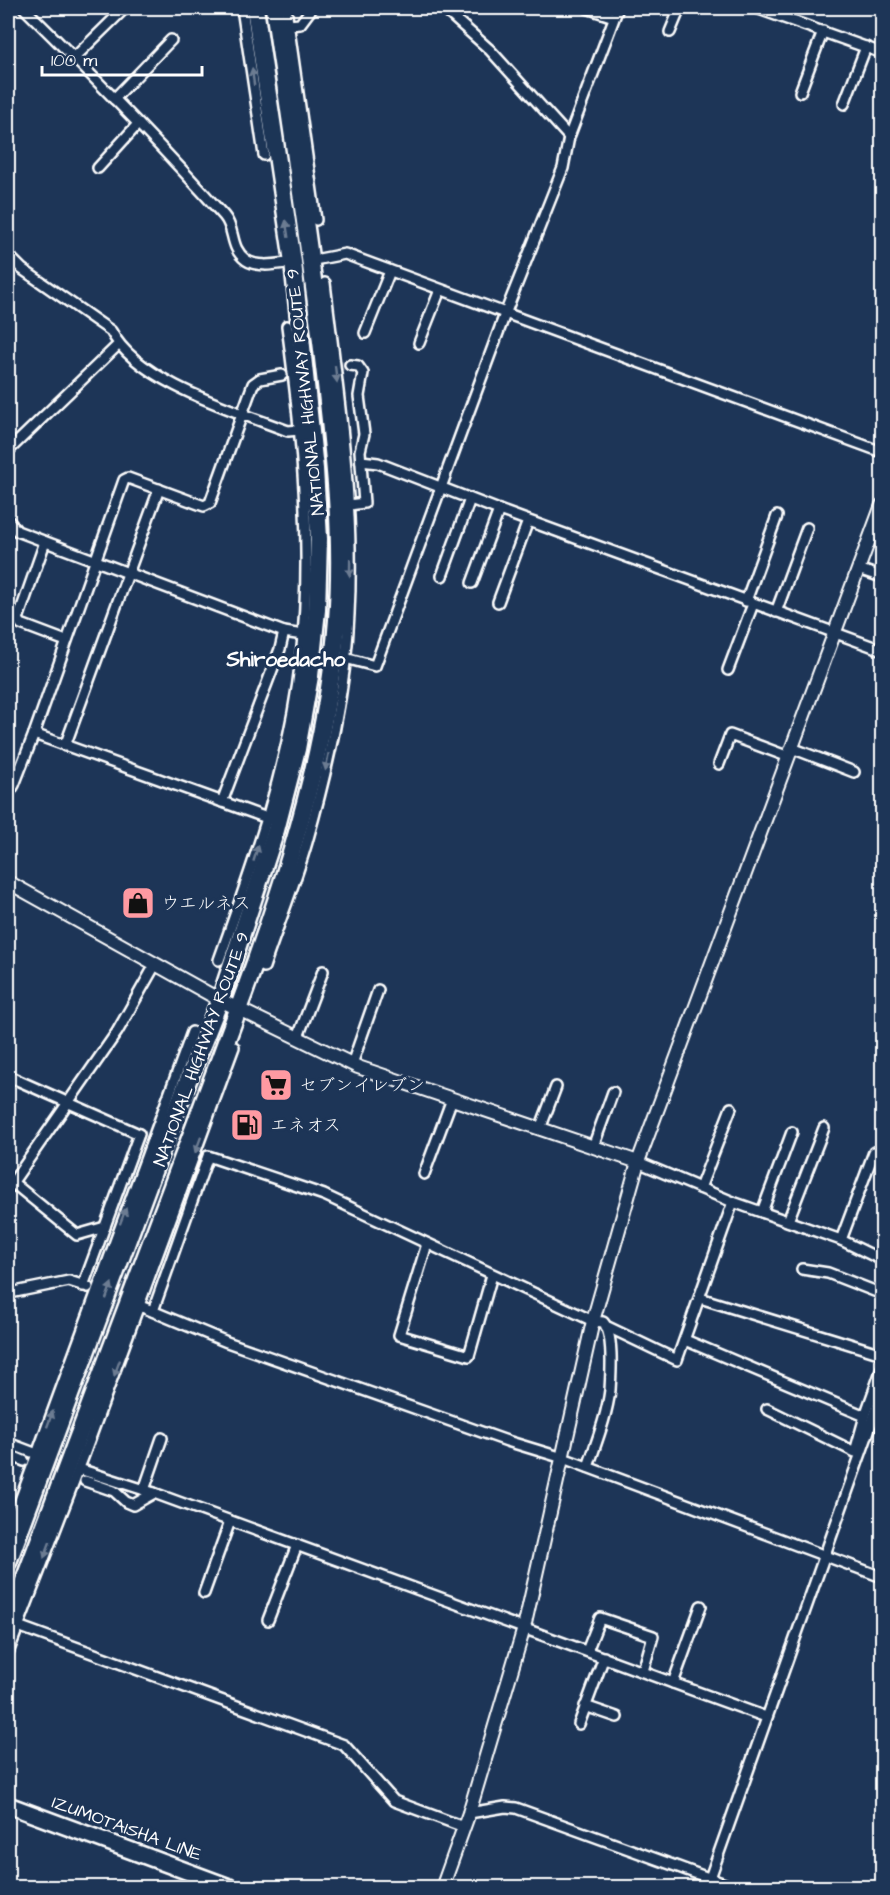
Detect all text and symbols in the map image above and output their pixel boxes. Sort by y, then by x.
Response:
scale bar [42,39,202,77]
text: 100 m [51,48,97,73]
one-way arrow [248,68,257,87]
one-way arrow [283,219,292,238]
street label: NATIONAL HIGHWAY ROUTE 9 [280,267,331,517]
one-way arrow [331,365,341,384]
one-way arrow [345,559,355,578]
district label: Shiroedacho [226,645,346,674]
one-way arrow [322,752,331,771]
one-way arrow [252,844,261,862]
shop icon: ウエルネス [120,885,156,921]
place label: ウエルネス [161,891,251,916]
street label: NATIONAL HIGHWAY ROUTE 9 [147,928,256,1170]
supermarket icon: セブンイレブン [258,1067,294,1103]
place label: セブンイレブン [299,1073,425,1098]
fuel station icon: エネオス [229,1107,265,1143]
place label: エネオス [270,1113,341,1138]
one-way arrow [193,1136,203,1154]
one-way arrow [119,1207,129,1225]
one-way arrow [105,1282,114,1300]
one-way arrow [112,1359,121,1377]
one-way arrow [45,1410,55,1428]
one-way arrow [42,1541,52,1559]
street label: IZUMOTAISHA LINE [48,1790,206,1867]

